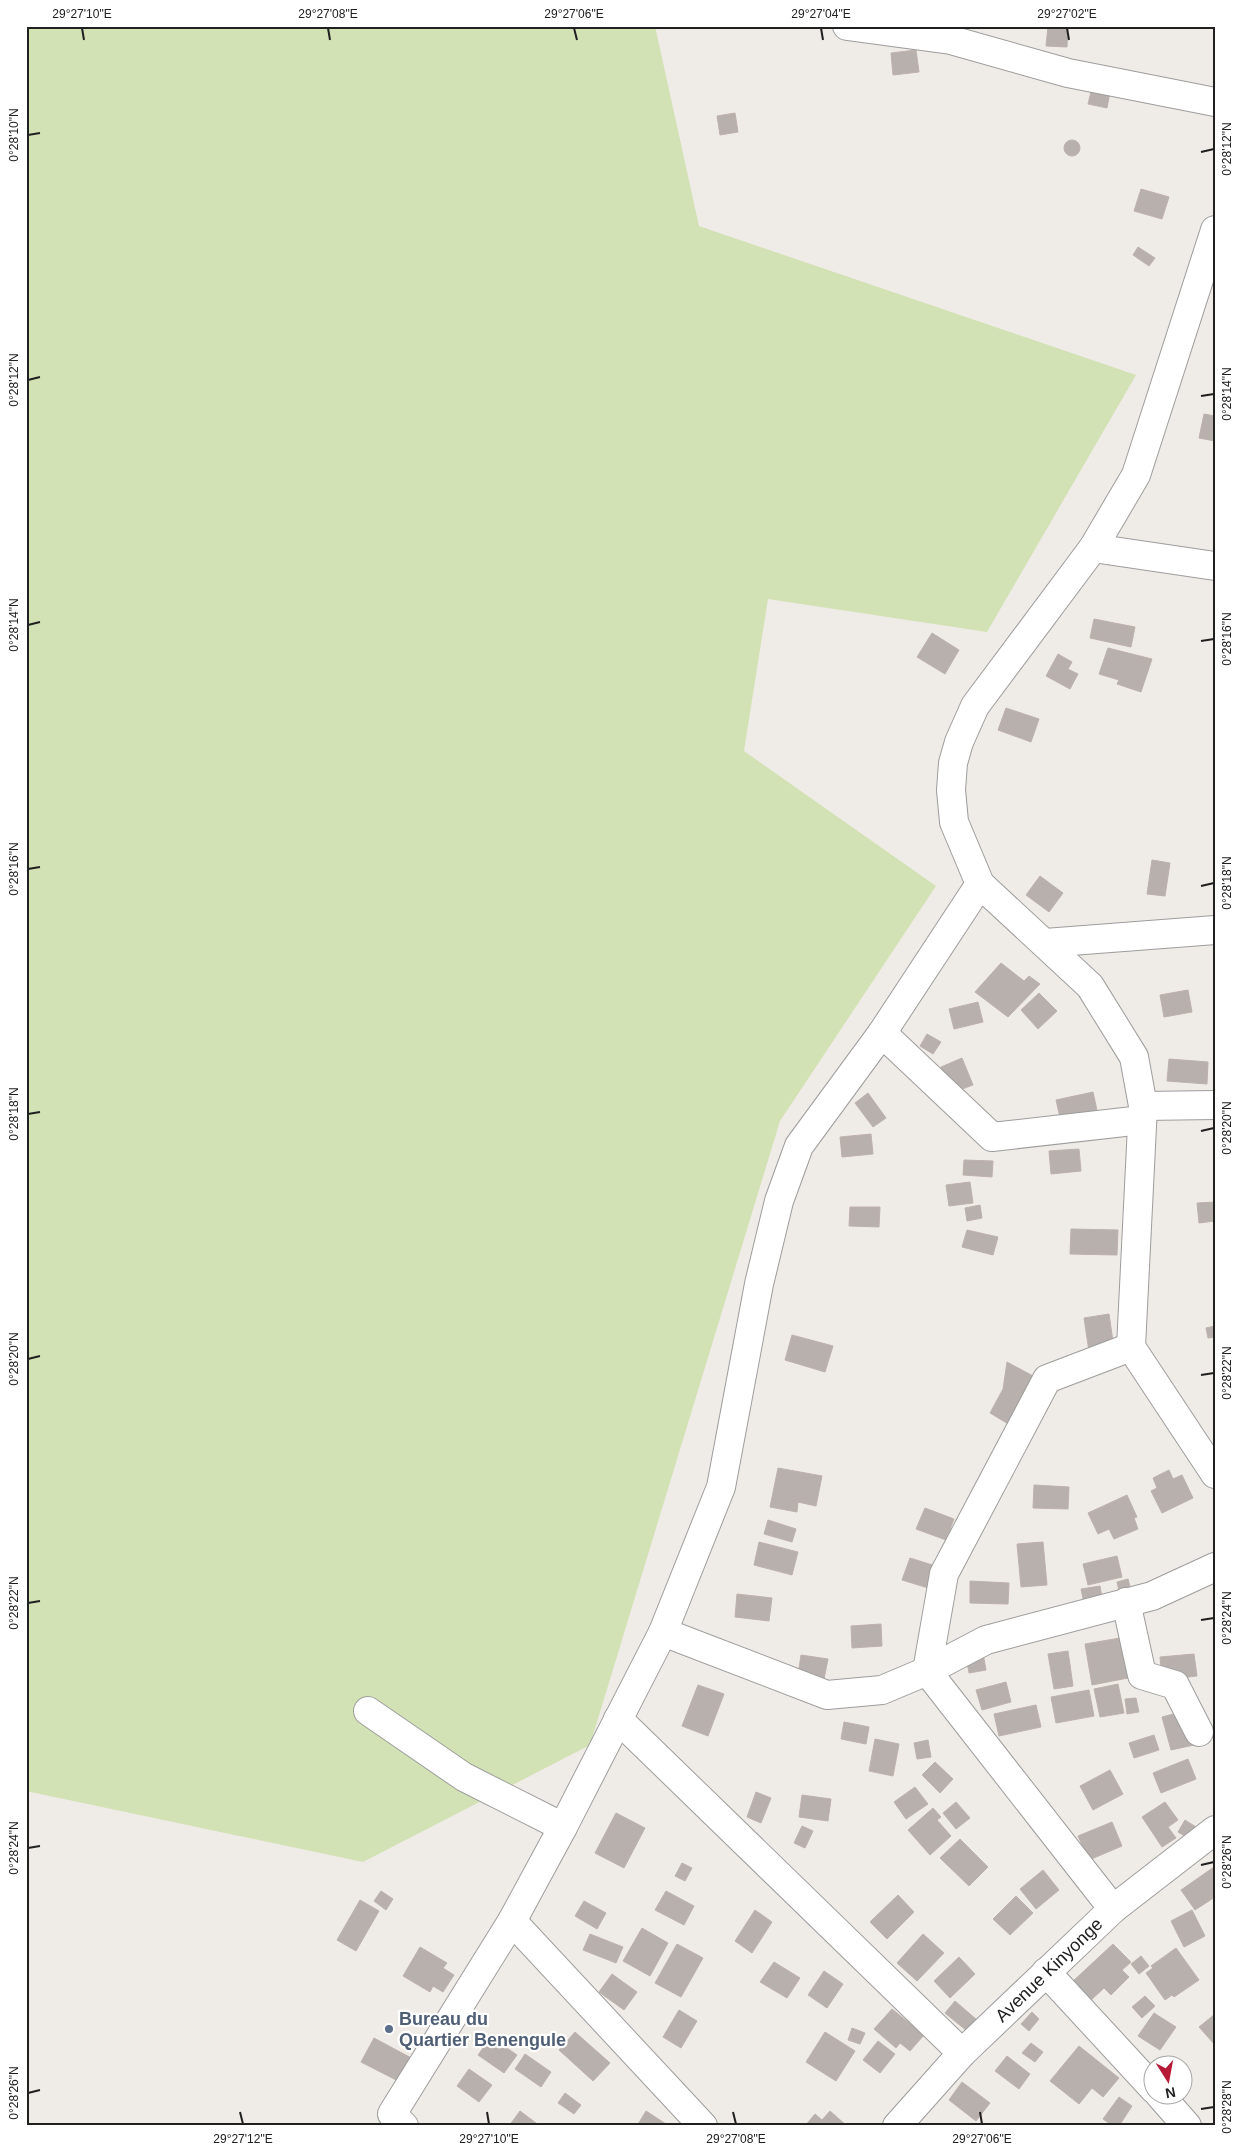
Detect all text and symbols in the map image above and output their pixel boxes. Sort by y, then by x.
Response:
text: 29°27'10"E [52,7,112,21]
text: 29°27'08"E [298,7,358,21]
text: 29°27'06"E [544,7,604,21]
text: 29°27'04"E [791,7,851,21]
text: 29°27'02"E [1037,7,1097,21]
text: 0°28'10"N [7,108,21,162]
text: 0°28'12"N [1220,122,1234,176]
text: 0°28'12"N [7,353,21,407]
text: 0°28'14"N [1220,367,1234,421]
text: 0°28'14"N [7,598,21,652]
text: 0°28'16"N [1220,612,1234,666]
text: 0°28'16"N [7,842,21,896]
text: 0°28'18"N [1220,856,1234,910]
text: 0°28'18"N [7,1087,21,1141]
text: 0°28'20"N [1220,1101,1234,1155]
text: 0°28'20"N [7,1332,21,1386]
text: 0°28'22"N [1220,1346,1234,1400]
text: 0°28'22"N [7,1576,21,1630]
text: 0°28'24"N [1220,1591,1234,1645]
text: 0°28'24"N [7,1821,21,1875]
text: 0°28'26"N [1220,1835,1234,1889]
street label: Avenue Kinyonge [991,1914,1107,2026]
place label: Bureau du Quartier Benengule [399,2009,566,2050]
marker: Bureau du Quartier Benengule [383,2023,395,2035]
north arrow [1144,2054,1194,2104]
text: 0°28'26"N [7,2066,21,2120]
text: 0°28'28"N [1220,2080,1234,2134]
text: N [1164,2084,1177,2102]
text: 29°27'12"E [213,2132,273,2146]
text: 29°27'10"E [459,2132,519,2146]
text: 29°27'08"E [706,2132,766,2146]
text: 29°27'06"E [952,2132,1012,2146]

